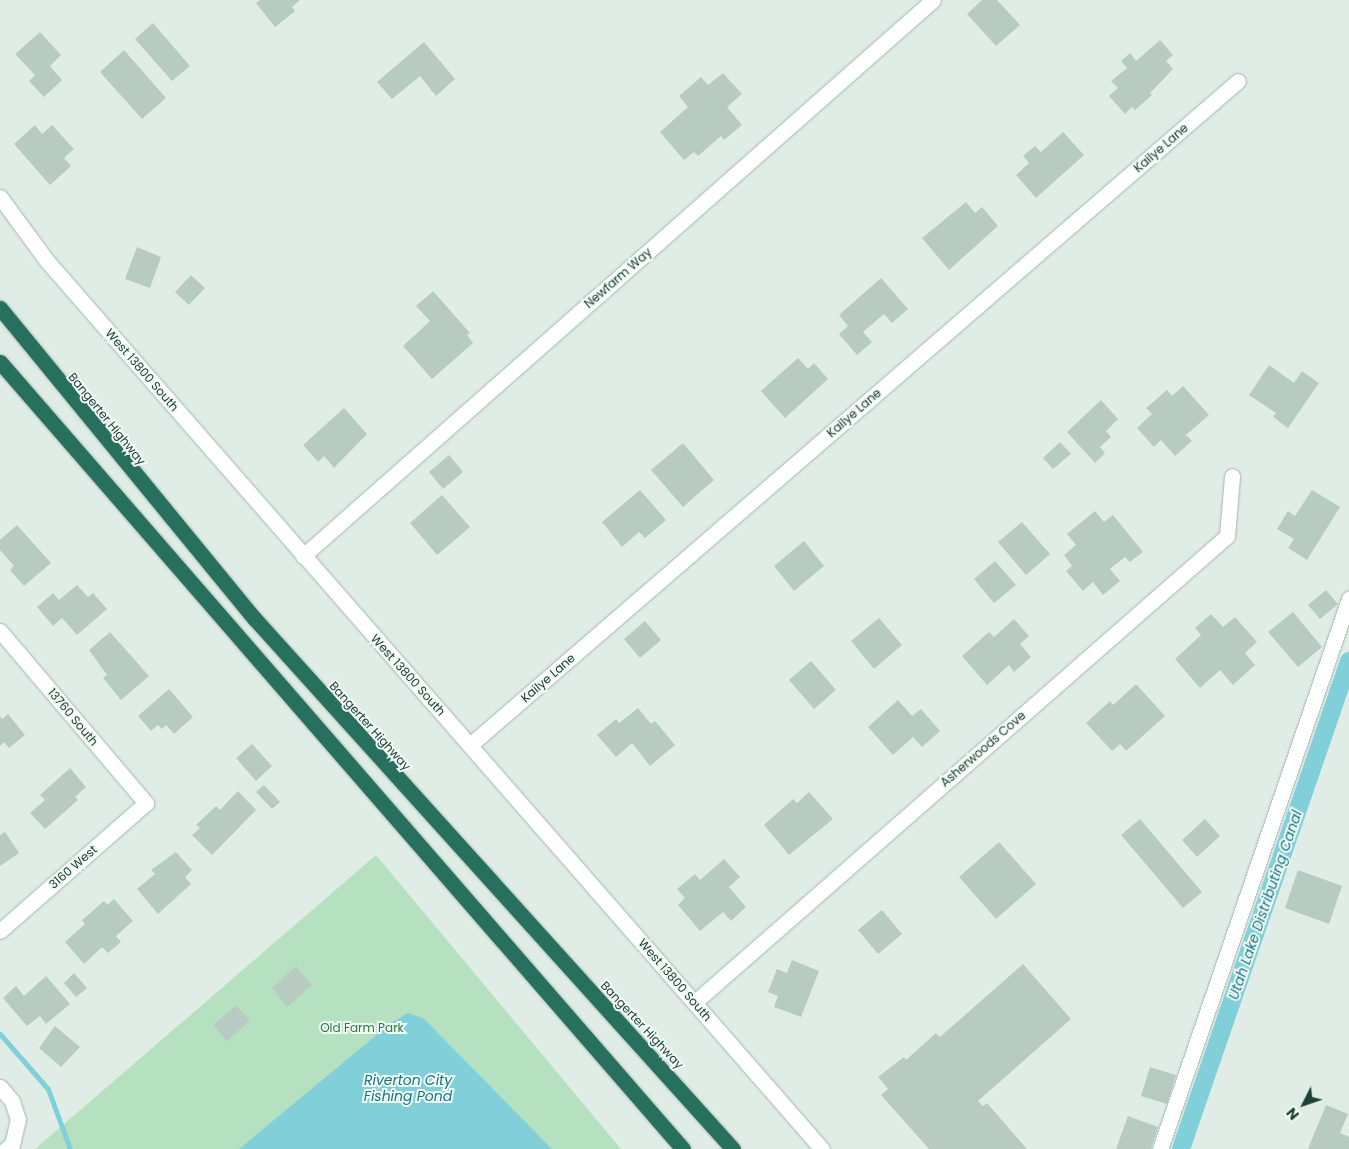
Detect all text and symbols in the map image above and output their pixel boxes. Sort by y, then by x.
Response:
street label: Kailye Lane [1131,121,1191,175]
street label: Newfarm Way [581,245,655,311]
street label: West 13800 South [102,326,182,414]
street label: Bangerter Highway [65,370,149,468]
street label: Kailye Lane [824,386,884,440]
street label: West 13800 South [368,631,448,719]
street label: Kailye Lane [518,651,578,705]
street label: Bangerter Highway [326,679,414,773]
street label: 13760 South [45,685,101,749]
street label: Asherwoods Cove [938,708,1028,790]
water label: Utah Lake Distributing Canal [1225,808,1305,1002]
street label: 3160 West [46,842,100,892]
street label: West 13800 South [635,936,715,1024]
street label: Bangerter Highway [598,978,686,1072]
park label: Old Farm Park [320,1021,404,1035]
water label: Riverton City Fishing Pond [364,1072,452,1104]
north arrow [1279,1079,1329,1129]
text: N [1282,1103,1304,1124]

